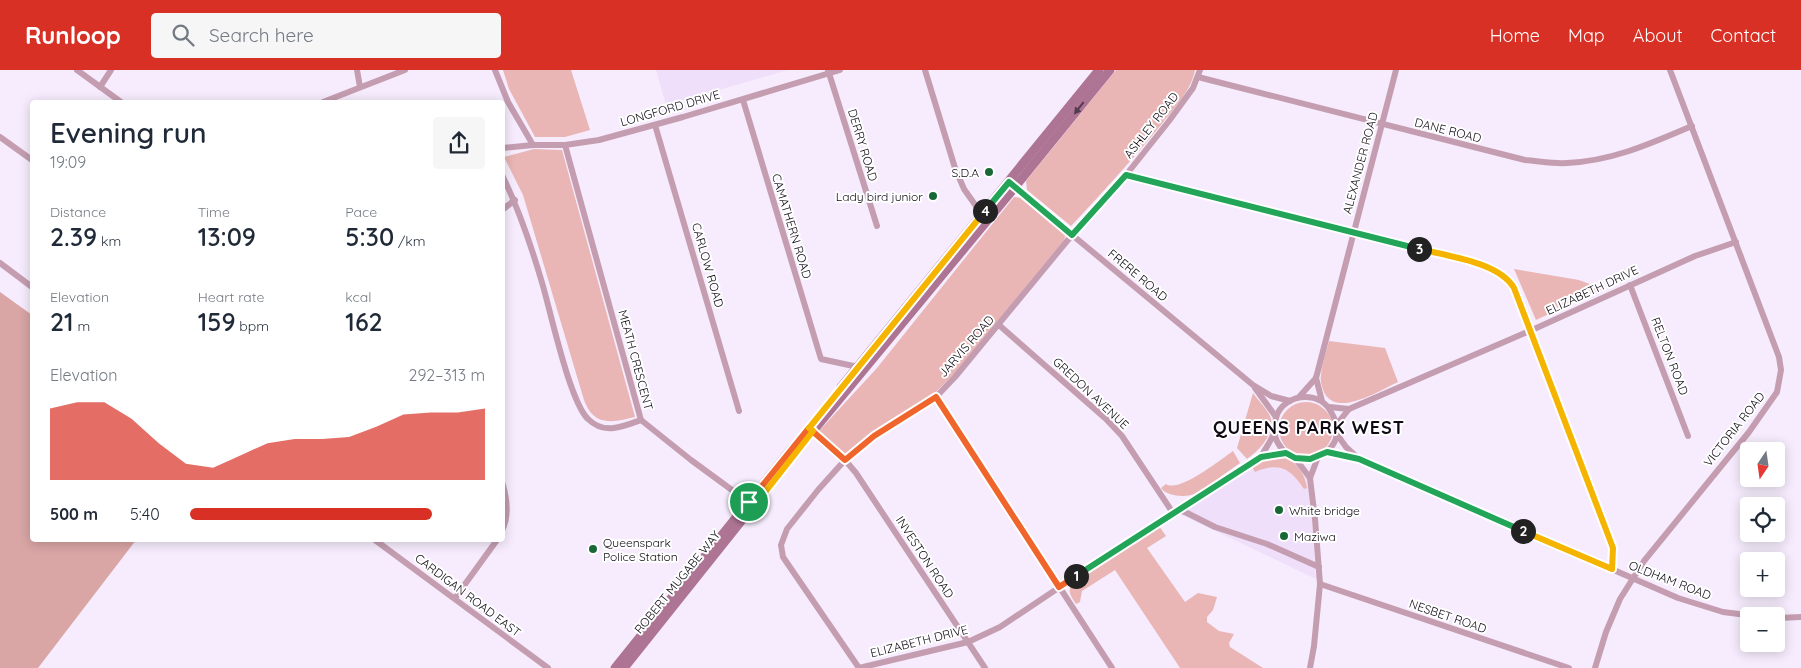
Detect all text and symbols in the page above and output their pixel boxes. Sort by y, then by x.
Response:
search box [151,13,501,58]
text: Runloop [25,20,121,50]
icon: search [169,21,197,49]
text: Search here [209,23,314,47]
text: Home [1490,24,1540,47]
text: Map [1568,24,1605,47]
text: About [1633,24,1683,47]
text: Contact [1711,24,1776,47]
street label: LONGFORD DRIVE [619,87,722,129]
street label: ASHLEY ROAD [1121,89,1182,161]
one-way arrow [1074,101,1085,114]
street label: DERRY ROAD [845,107,881,183]
street label: ALEXANDER ROAD [1339,110,1381,216]
street label: DANE ROAD [1413,114,1483,146]
text: Evening run [50,115,207,150]
button: share [433,117,485,169]
text: 19:09 [50,152,86,172]
place label: S.D.A [952,165,979,180]
marker: S.D.A [983,166,995,178]
street label: CAMATHERN ROAD [769,172,815,281]
place label: Lady bird junior [836,189,923,204]
marker: Lady bird junior [927,190,939,202]
pin: 4 [972,198,998,224]
text: 4 [981,202,990,220]
text: Distance [50,203,106,221]
text: Time [198,203,230,221]
text: Pace [345,203,377,221]
text: 2.39 [50,221,97,252]
text: 13:09 [198,221,256,252]
text: 5:30 [345,221,394,252]
street label: CARLOW ROAD [689,221,727,309]
text: km [97,232,121,250]
text: /km [394,232,426,250]
pin: 3 [1406,236,1432,262]
text: 3 [1416,240,1423,258]
street label: FRERE ROAD [1105,246,1171,305]
street label: ELIZABETH DRIVE [1544,262,1641,318]
text: Elevation [50,288,109,306]
text: Heart rate [198,288,264,306]
text: kcal [345,288,371,306]
text: 21 [50,306,74,337]
text: 159 [198,306,236,337]
text: 162 [345,306,383,337]
street label: MEATH CRESCENT [615,308,657,412]
street label: JARVIS ROAD [935,312,997,380]
street label: RELTON ROAD [1648,315,1692,397]
text: m [74,317,90,335]
text: bpm [236,317,269,335]
street label: GREDON AVENUE [1050,354,1132,432]
text: Elevation [50,365,117,385]
text: 292–313 m [409,365,485,385]
street label: VICTORIA ROAD [1700,388,1768,469]
district label: QUEENS PARK WEST [1213,416,1405,439]
north arrow [1740,442,1785,488]
map controls [1740,442,1785,652]
pin [728,481,770,523]
icon: arrive [735,488,763,516]
button: locate [1740,497,1785,542]
place label: White bridge [1289,503,1360,518]
text: 500 m [50,504,98,524]
text: 5:40 [130,504,160,524]
marker: White bridge [1273,504,1285,516]
street label: INVESTON ROAD [893,513,957,601]
pin: 2 [1510,518,1536,544]
text: 2 [1520,522,1527,540]
street label: ROBERT MUGABE WAY [631,527,723,636]
place label: Maziwa [1294,529,1336,544]
marker: Maziwa [1278,530,1290,542]
place label: Queenspark Police Station [603,535,678,564]
marker: Queenspark Police Station [587,543,599,555]
street label: CARDIGAN ROAD EAST [412,550,524,640]
button: + [1740,552,1785,597]
street label: OLDHAM ROAD [1627,557,1714,603]
pin: 1 [1064,564,1088,588]
text: 1 [1074,567,1079,585]
street label: NESBET ROAD [1407,596,1489,636]
button: − [1740,607,1785,652]
street label: ELIZABETH DRIVE [869,622,969,660]

